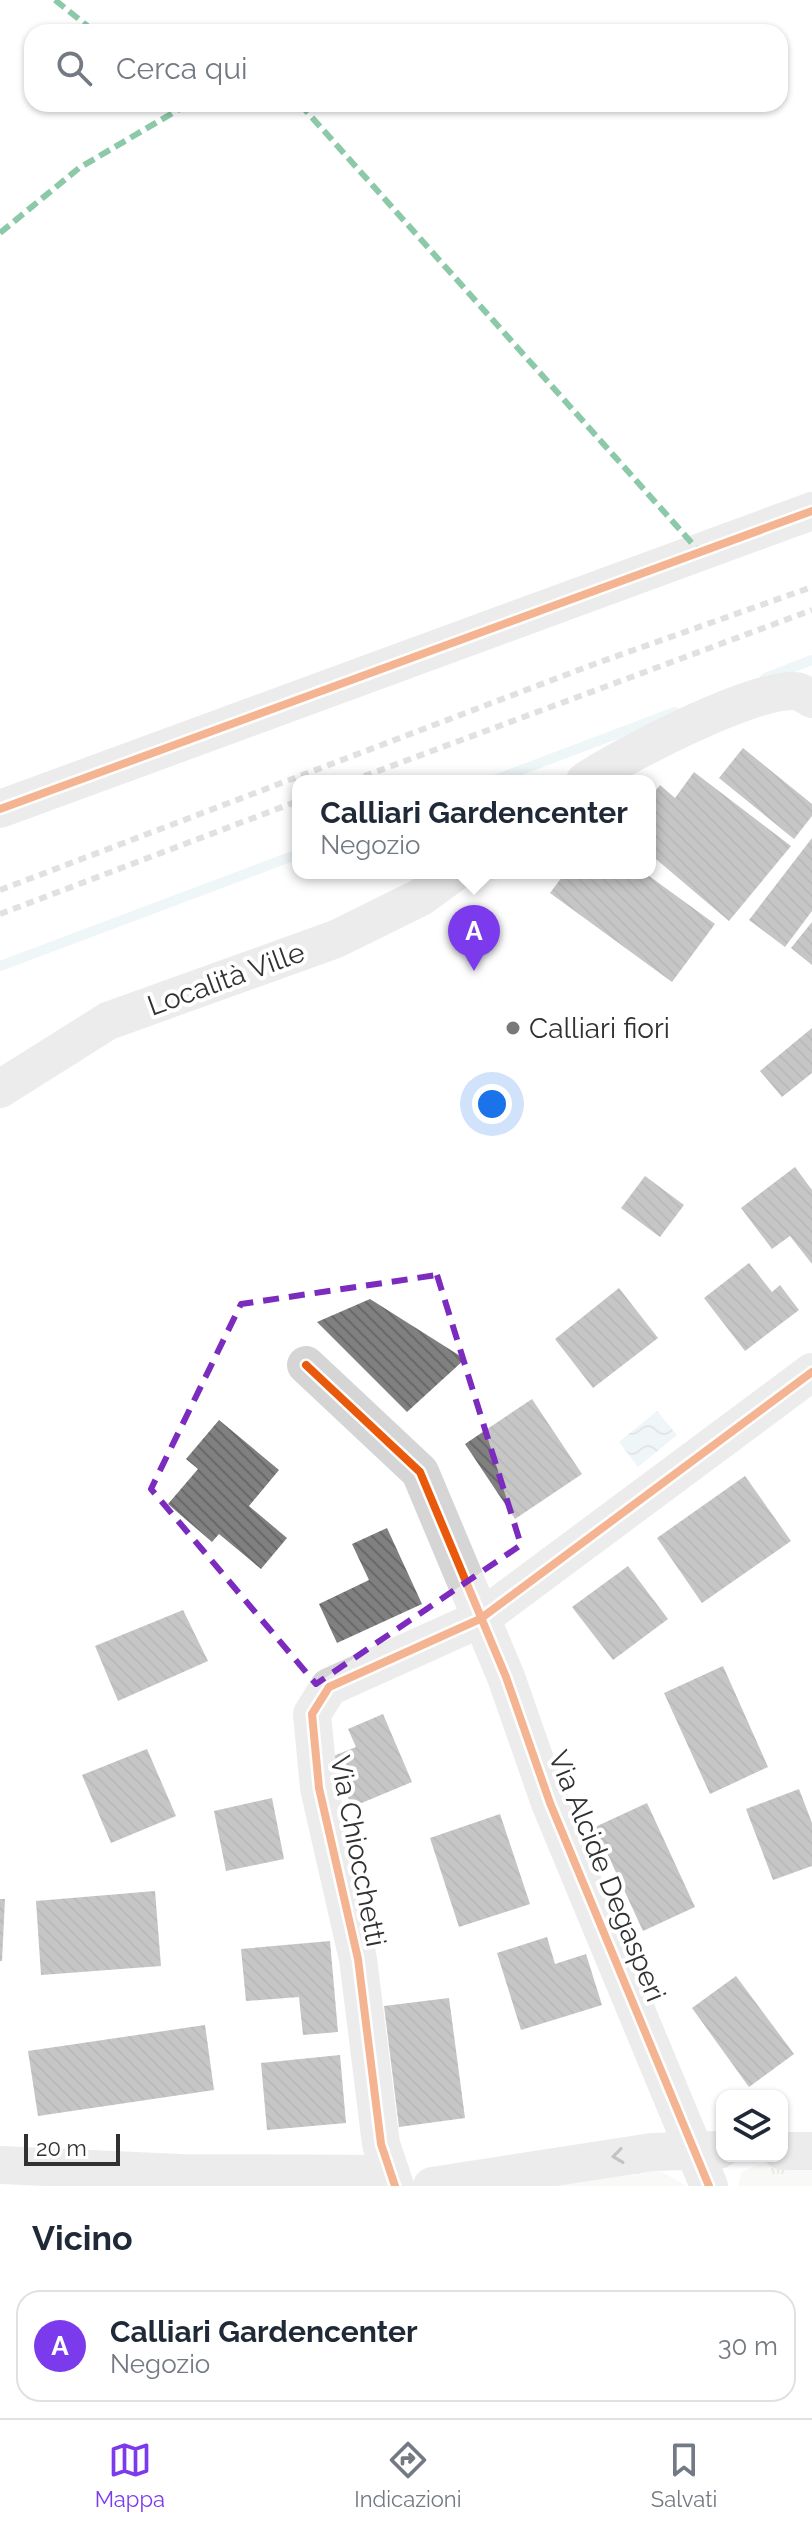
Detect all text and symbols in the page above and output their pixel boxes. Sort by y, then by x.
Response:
search box [24,24,788,112]
icon: search [52,46,96,90]
text: Cerca qui [116,51,248,86]
popup [292,775,656,879]
text: Calliari Gardencenter [320,795,628,830]
text: Negozio [320,830,420,860]
pin: A [448,905,500,971]
street label: Località Ville [143,935,309,1023]
place label: Calliari fiori [529,1012,670,1045]
marker: Calliari fiori [504,1019,522,1037]
your location [472,1084,512,1124]
street label: Via Alcide Degasperi [542,1746,672,2006]
street label: Via Chiocchetti [323,1753,393,1949]
map controls [716,2090,788,2162]
button: layers [716,2090,788,2162]
scale bar [24,2130,120,2166]
text: 20 m [36,2135,87,2161]
one-way arrow [612,2147,625,2164]
text: Vicino [32,2218,133,2258]
text: Calliari Gardencenter [110,2314,418,2349]
text: A [51,2331,69,2361]
text: 30 m [718,2331,778,2361]
text: Negozio [110,2349,210,2379]
tab: Mappa [95,2438,165,2512]
tab: Indicazioni [354,2438,462,2512]
tab: Salvati [651,2438,717,2512]

